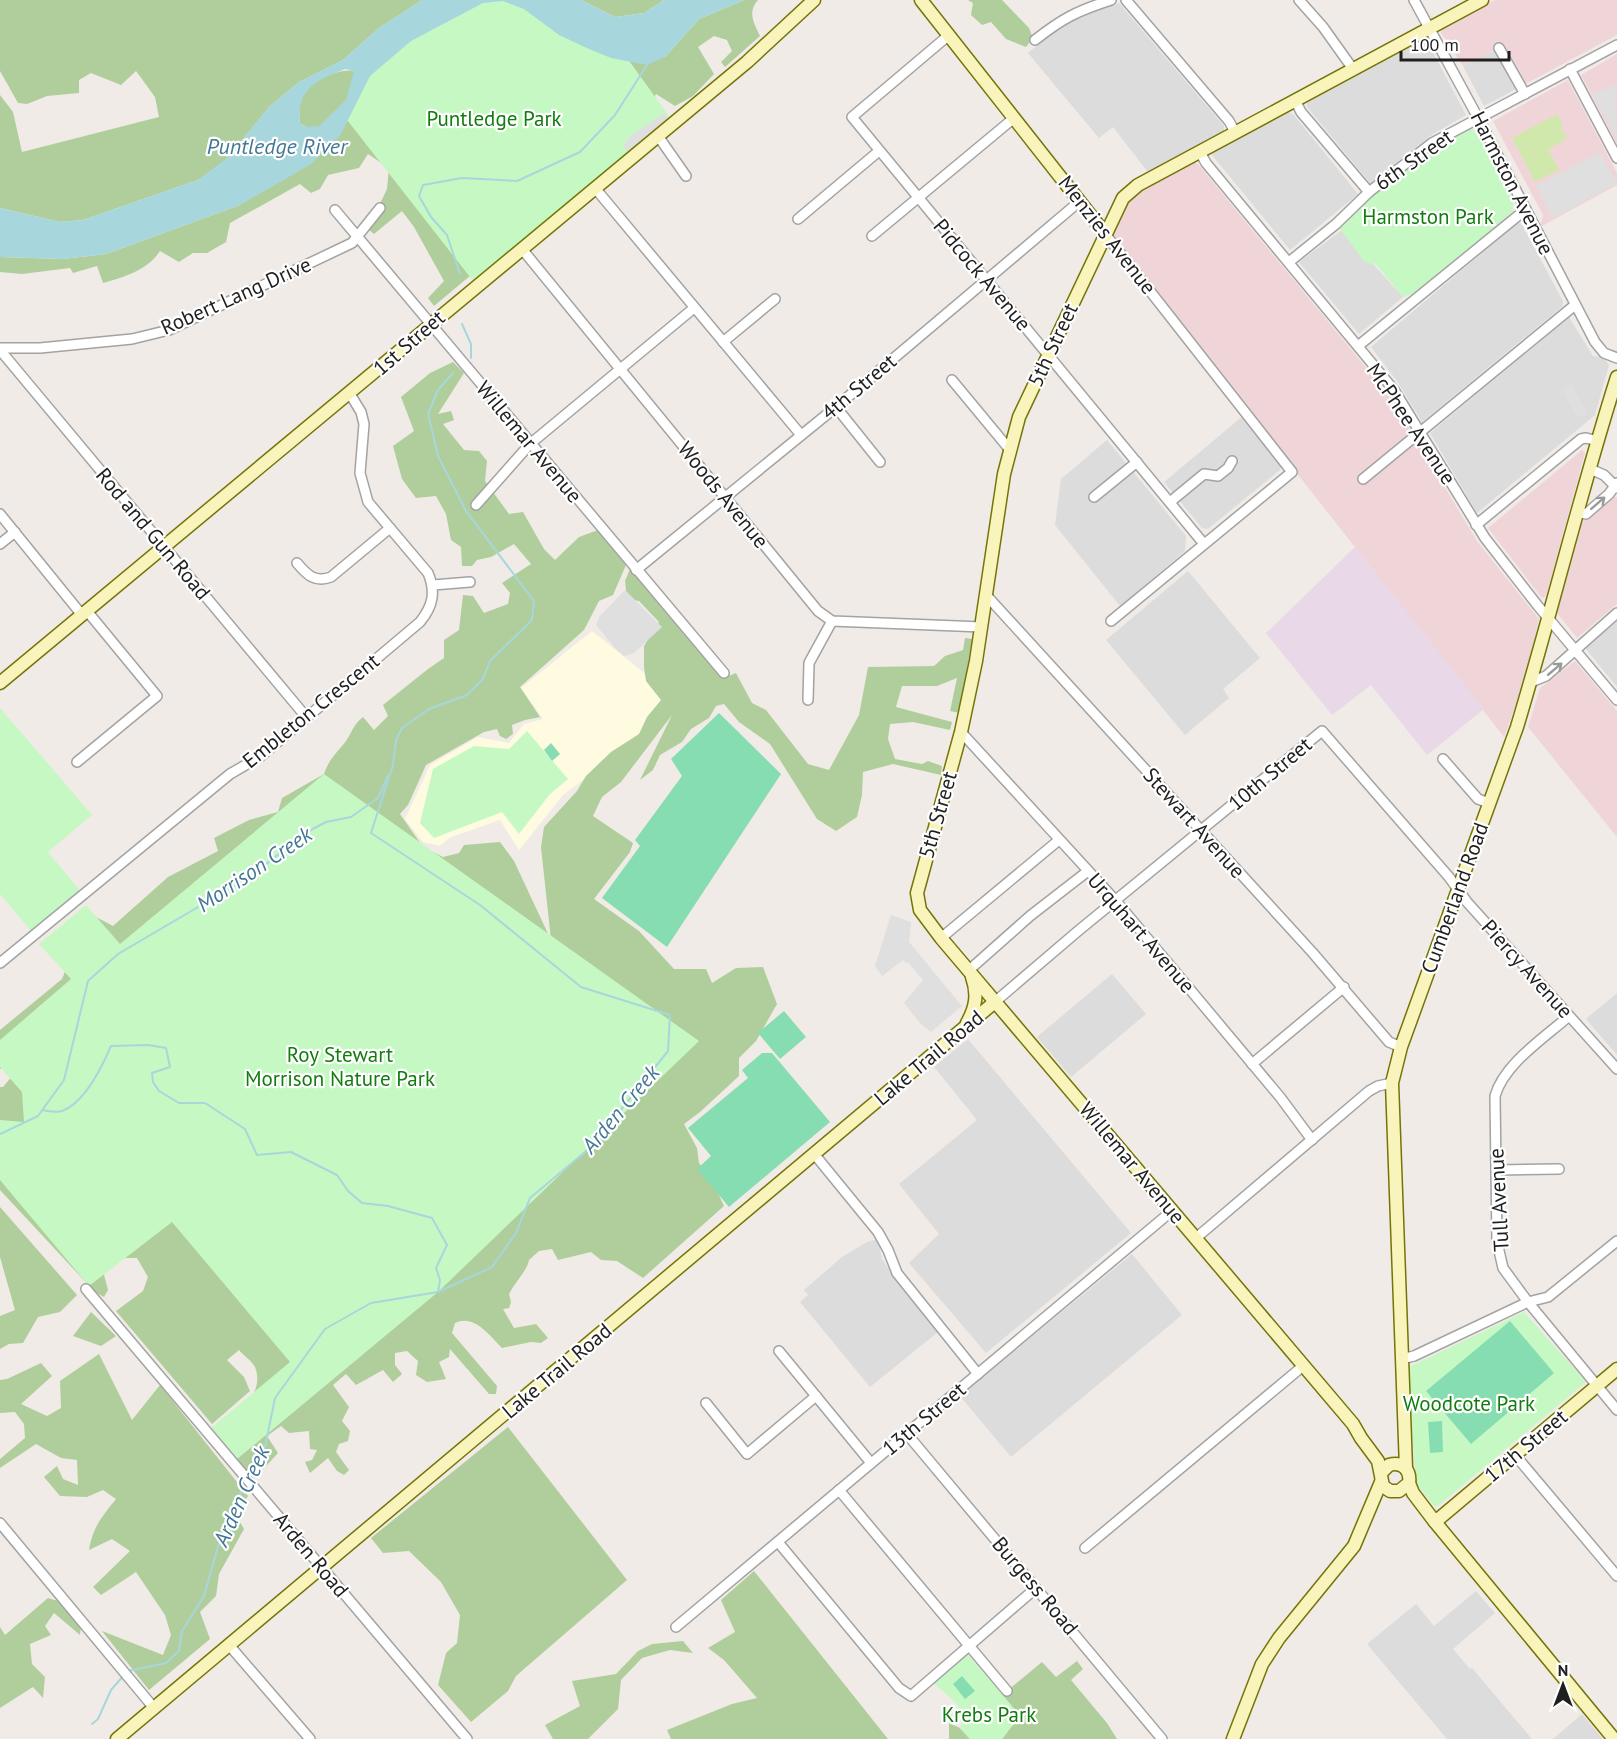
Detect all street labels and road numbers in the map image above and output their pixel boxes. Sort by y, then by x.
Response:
street label: Harmston Avenue [1465,106,1560,259]
street label: 6th Street [1369,123,1458,196]
street label: Menzies Avenue [1052,170,1162,300]
street label: Pidcock Avenue [928,213,1037,336]
street label: Robert Lang Drive [157,250,315,341]
street label: 5th Street [1021,299,1084,391]
street label: 1st Street [367,304,450,381]
street label: 4th Street [816,348,902,426]
street label: McPhee Avenue [1361,358,1462,490]
street label: Willemar Avenue [470,375,588,508]
street label: Woods Avenue [672,436,775,554]
street label: Rod and Gun Road [90,462,216,605]
street label: Embleton Crescent [237,647,385,774]
street label: 10th Street [1222,731,1317,816]
street label: Stewart Avenue [1138,762,1251,884]
street label: 5th Street [912,768,963,862]
street label: Cumberland Road [1415,819,1494,977]
street label: Urquhart Avenue [1082,867,1201,998]
street label: Piercy Avenue [1476,914,1579,1024]
street label: Lake Trail Road [868,1004,989,1111]
street label: Willemar Avenue [1073,1096,1191,1229]
street label: Tull Avenue [1482,1148,1515,1252]
street label: Lake Trail Road [496,1317,617,1424]
street label: 13th Street [876,1376,971,1461]
street label: 17th Street [1479,1403,1573,1488]
street label: Arden Road [268,1507,355,1603]
street label: Burgess Road [986,1531,1084,1640]

